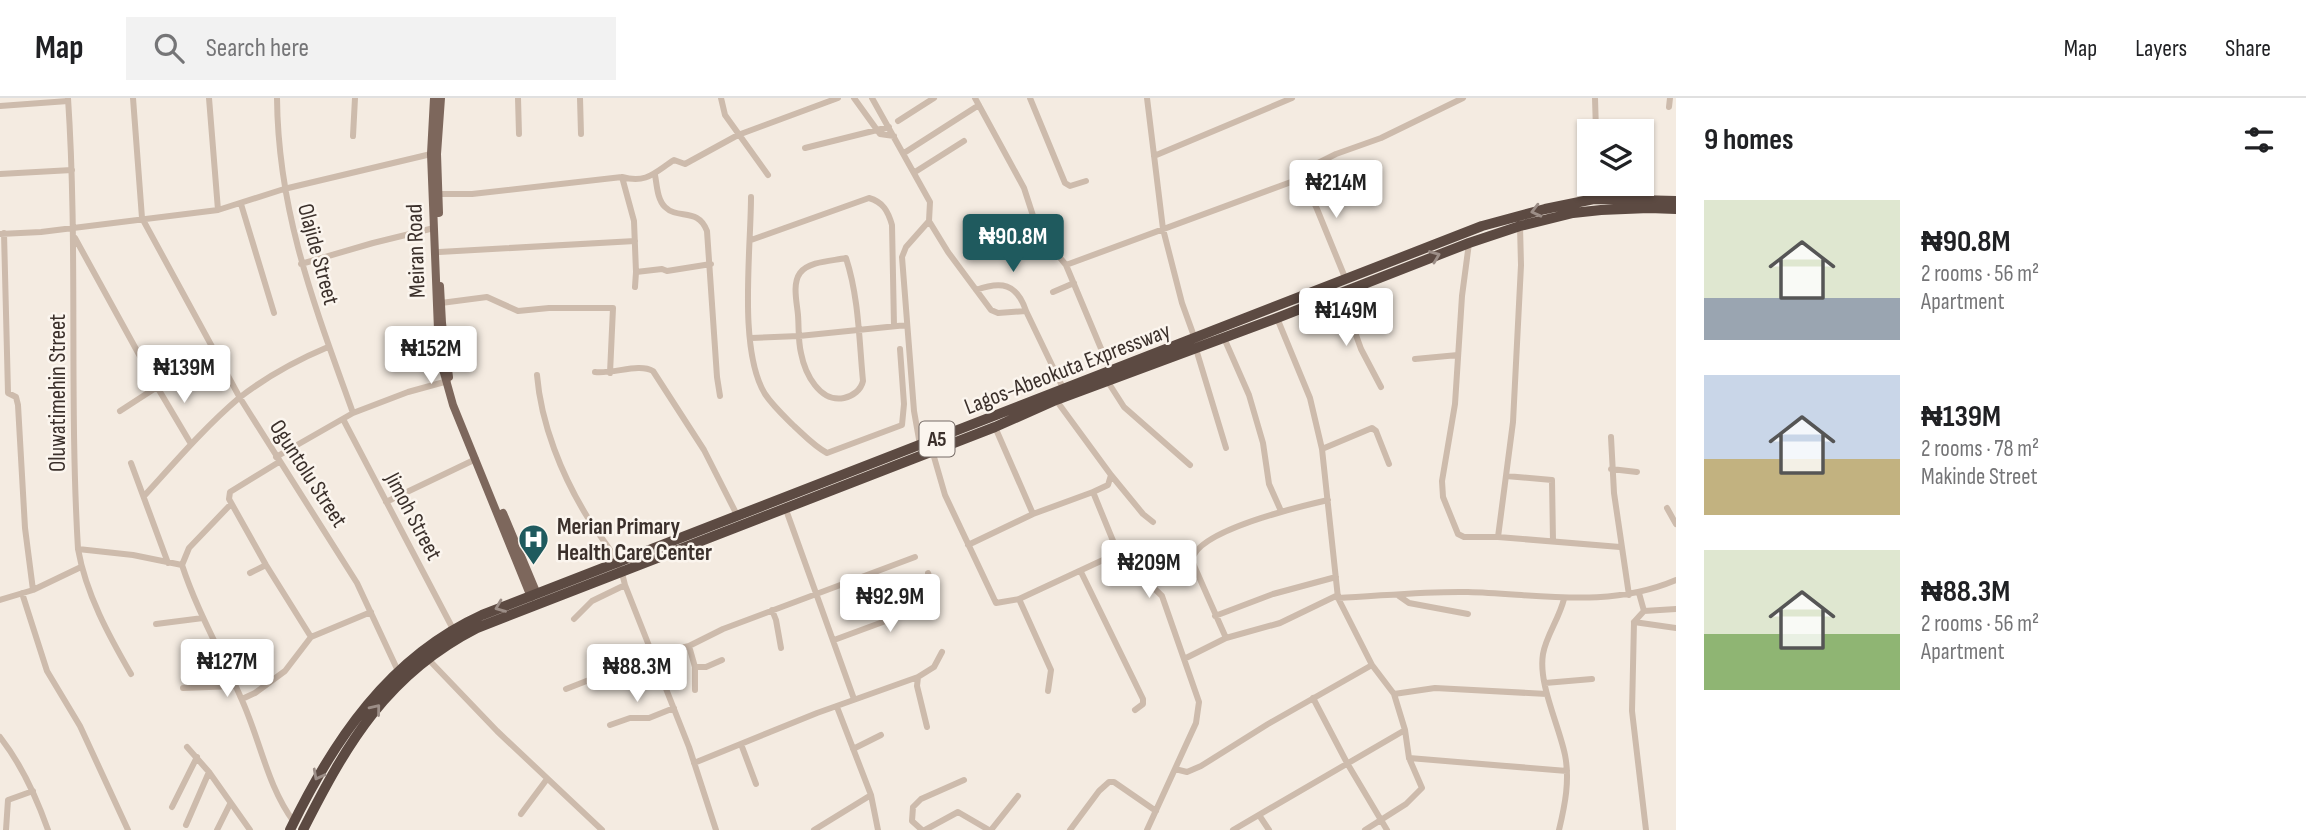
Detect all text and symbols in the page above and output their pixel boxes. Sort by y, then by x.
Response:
search box [126,17,616,80]
text: Map [35,28,84,68]
icon: search [150,29,188,67]
text: Search here [206,33,309,64]
text: Map [2064,34,2097,63]
text: Layers [2135,34,2187,63]
text: Share [2225,34,2271,63]
map controls [1577,119,1654,196]
button: layers [1577,119,1654,196]
icon: filters [2240,121,2278,159]
text: 9 homes [1704,122,1794,158]
pin: ₦214M [1287,160,1385,220]
text: ₦214M [1305,169,1367,197]
street label: Olajide Street [291,200,345,308]
street label: Meiran Road [400,203,432,298]
one-way arrow [1530,203,1542,217]
pin: ₦90.8M [956,214,1070,274]
text: ₦90.8M [979,223,1047,251]
text: ₦90.8M [1921,224,2010,260]
icon: home [1760,228,1844,312]
one-way arrow [1429,251,1441,265]
text: 2 rooms · 56 m² [1921,260,2039,288]
pin: ₦149M [1297,288,1395,348]
text: Apartment [1921,288,2005,316]
text: ₦149M [1315,297,1377,325]
street label: Oluwatimehin Street [44,314,72,472]
street label: Lagos-Abeokuta Expressway [961,317,1174,421]
pin: ₦152M [382,327,480,386]
text: ₦152M [401,335,461,363]
pin: ₦139M [135,345,233,405]
text: ₦139M [153,354,215,382]
text: ₦139M [1921,399,2001,435]
icon: home [1760,403,1844,487]
street label: Oguntolu Street [263,415,353,533]
road number: A5 [920,422,954,456]
text: 2 rooms · 78 m² [1921,435,2039,463]
text: Makinde Street [1921,463,2037,491]
street label: Jimoh Street [378,467,448,565]
place label: Merian Primary Health Care Center [557,513,712,567]
hospital icon: Merian Primary Health Care Center [517,522,551,566]
pin: ₦209M [1100,540,1198,600]
text: ₦209M [1117,549,1181,577]
pin: ₦92.9M [833,574,947,634]
text: ₦88.3M [1921,574,2010,610]
icon: home [1760,578,1844,662]
text: ₦92.9M [856,583,924,611]
one-way arrow [494,599,506,613]
text: 2 rooms · 56 m² [1921,610,2039,638]
text: Apartment [1921,638,2005,666]
pin: ₦127M [178,640,276,699]
pin: ₦88.3M [580,644,694,704]
text: ₦127M [197,648,257,676]
text: ₦88.3M [603,653,671,681]
one-way arrow [368,705,380,718]
one-way arrow [313,768,327,780]

